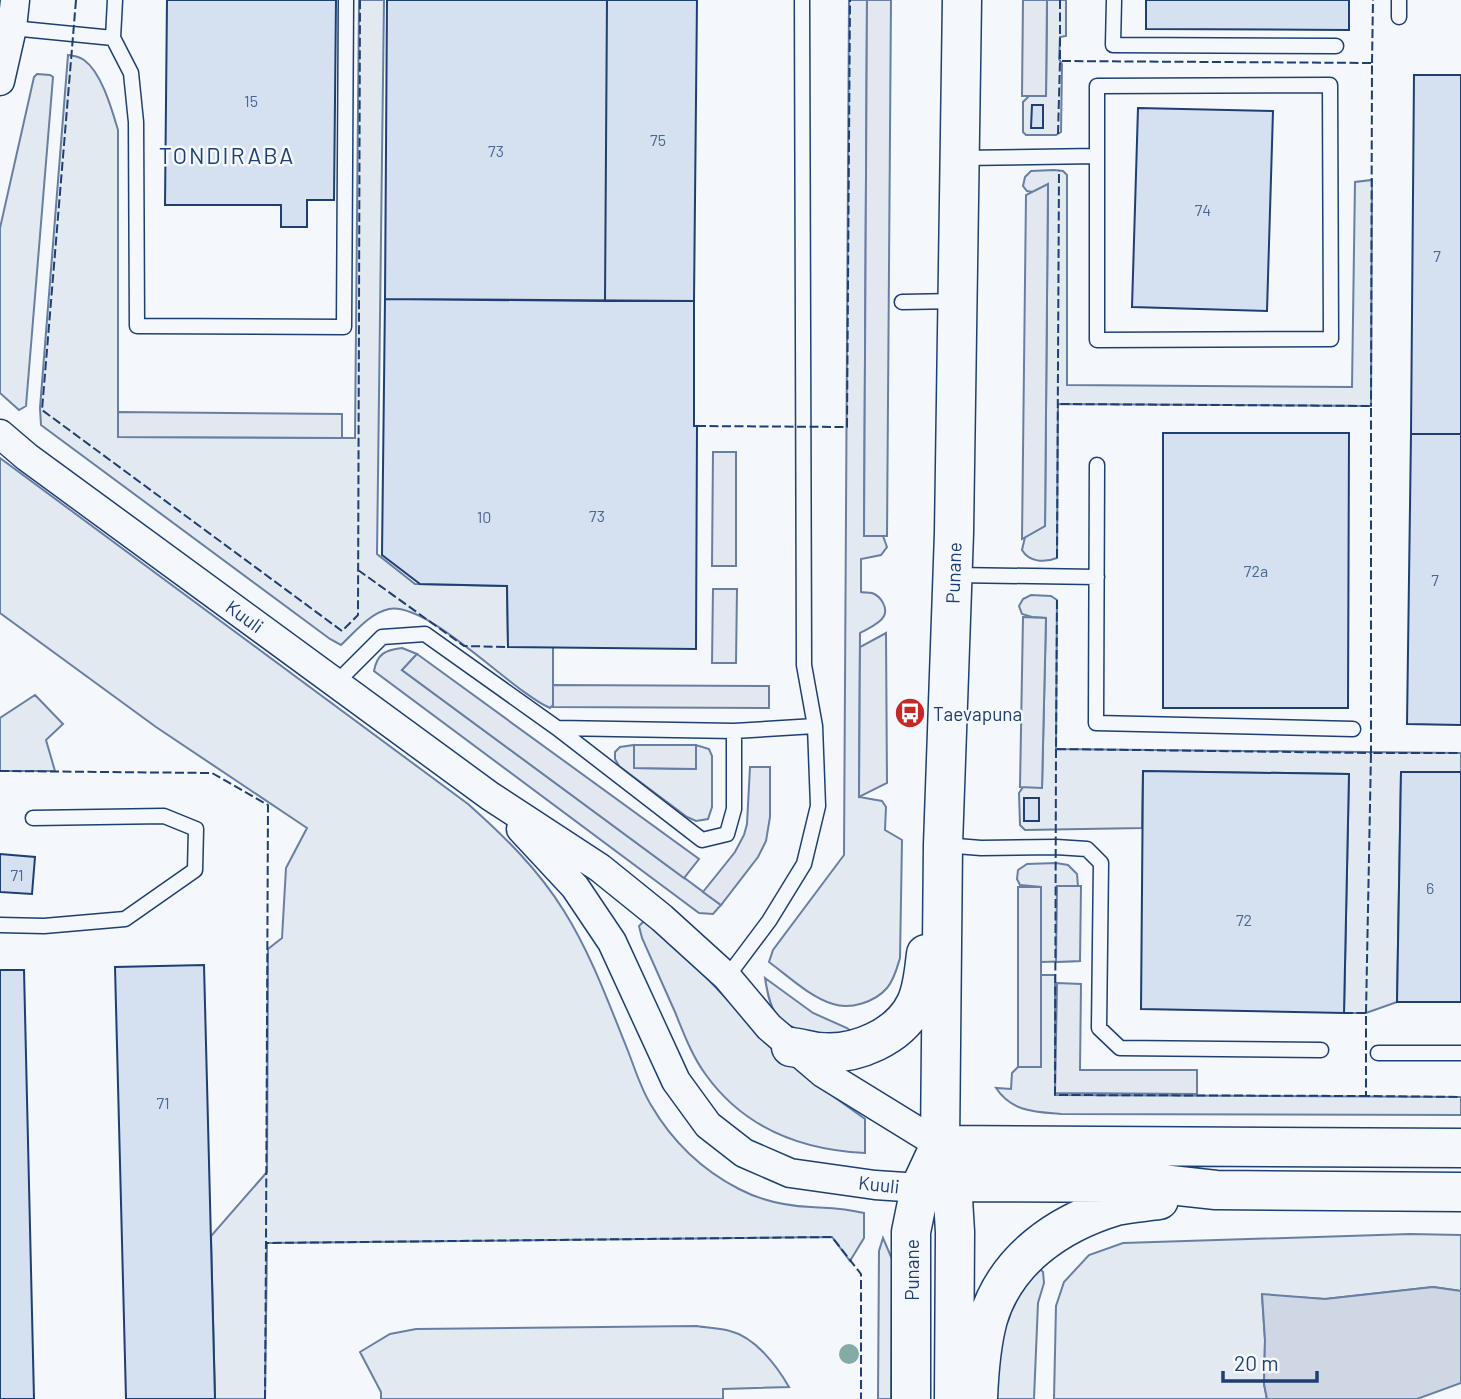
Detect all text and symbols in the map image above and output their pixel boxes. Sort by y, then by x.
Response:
house number: 15 [244,91,258,110]
house number: 75 [650,130,666,149]
district label: TONDIRABA [159,141,295,169]
house number: 73 [488,141,504,160]
house number: 74 [1195,200,1211,219]
house number: 7 [1433,246,1441,265]
house number: 73 [589,506,605,525]
house number: 10 [477,507,491,526]
street label: Punane [940,542,966,604]
house number: 72a [1244,561,1268,580]
house number: 7 [1431,570,1439,589]
street label: Kuuli [222,595,268,637]
bus stop icon: Taevapuna [893,696,927,730]
place label: Taevapuna [933,702,1022,725]
house number: 71 [10,865,24,884]
house number: 6 [1426,878,1434,897]
house number: 72 [1236,910,1252,929]
house number: 71 [156,1093,170,1112]
street label: Kuuli [857,1170,901,1198]
street label: Punane [900,1239,923,1301]
scale bar [1223,1340,1318,1384]
text: 20 m [1234,1350,1279,1375]

